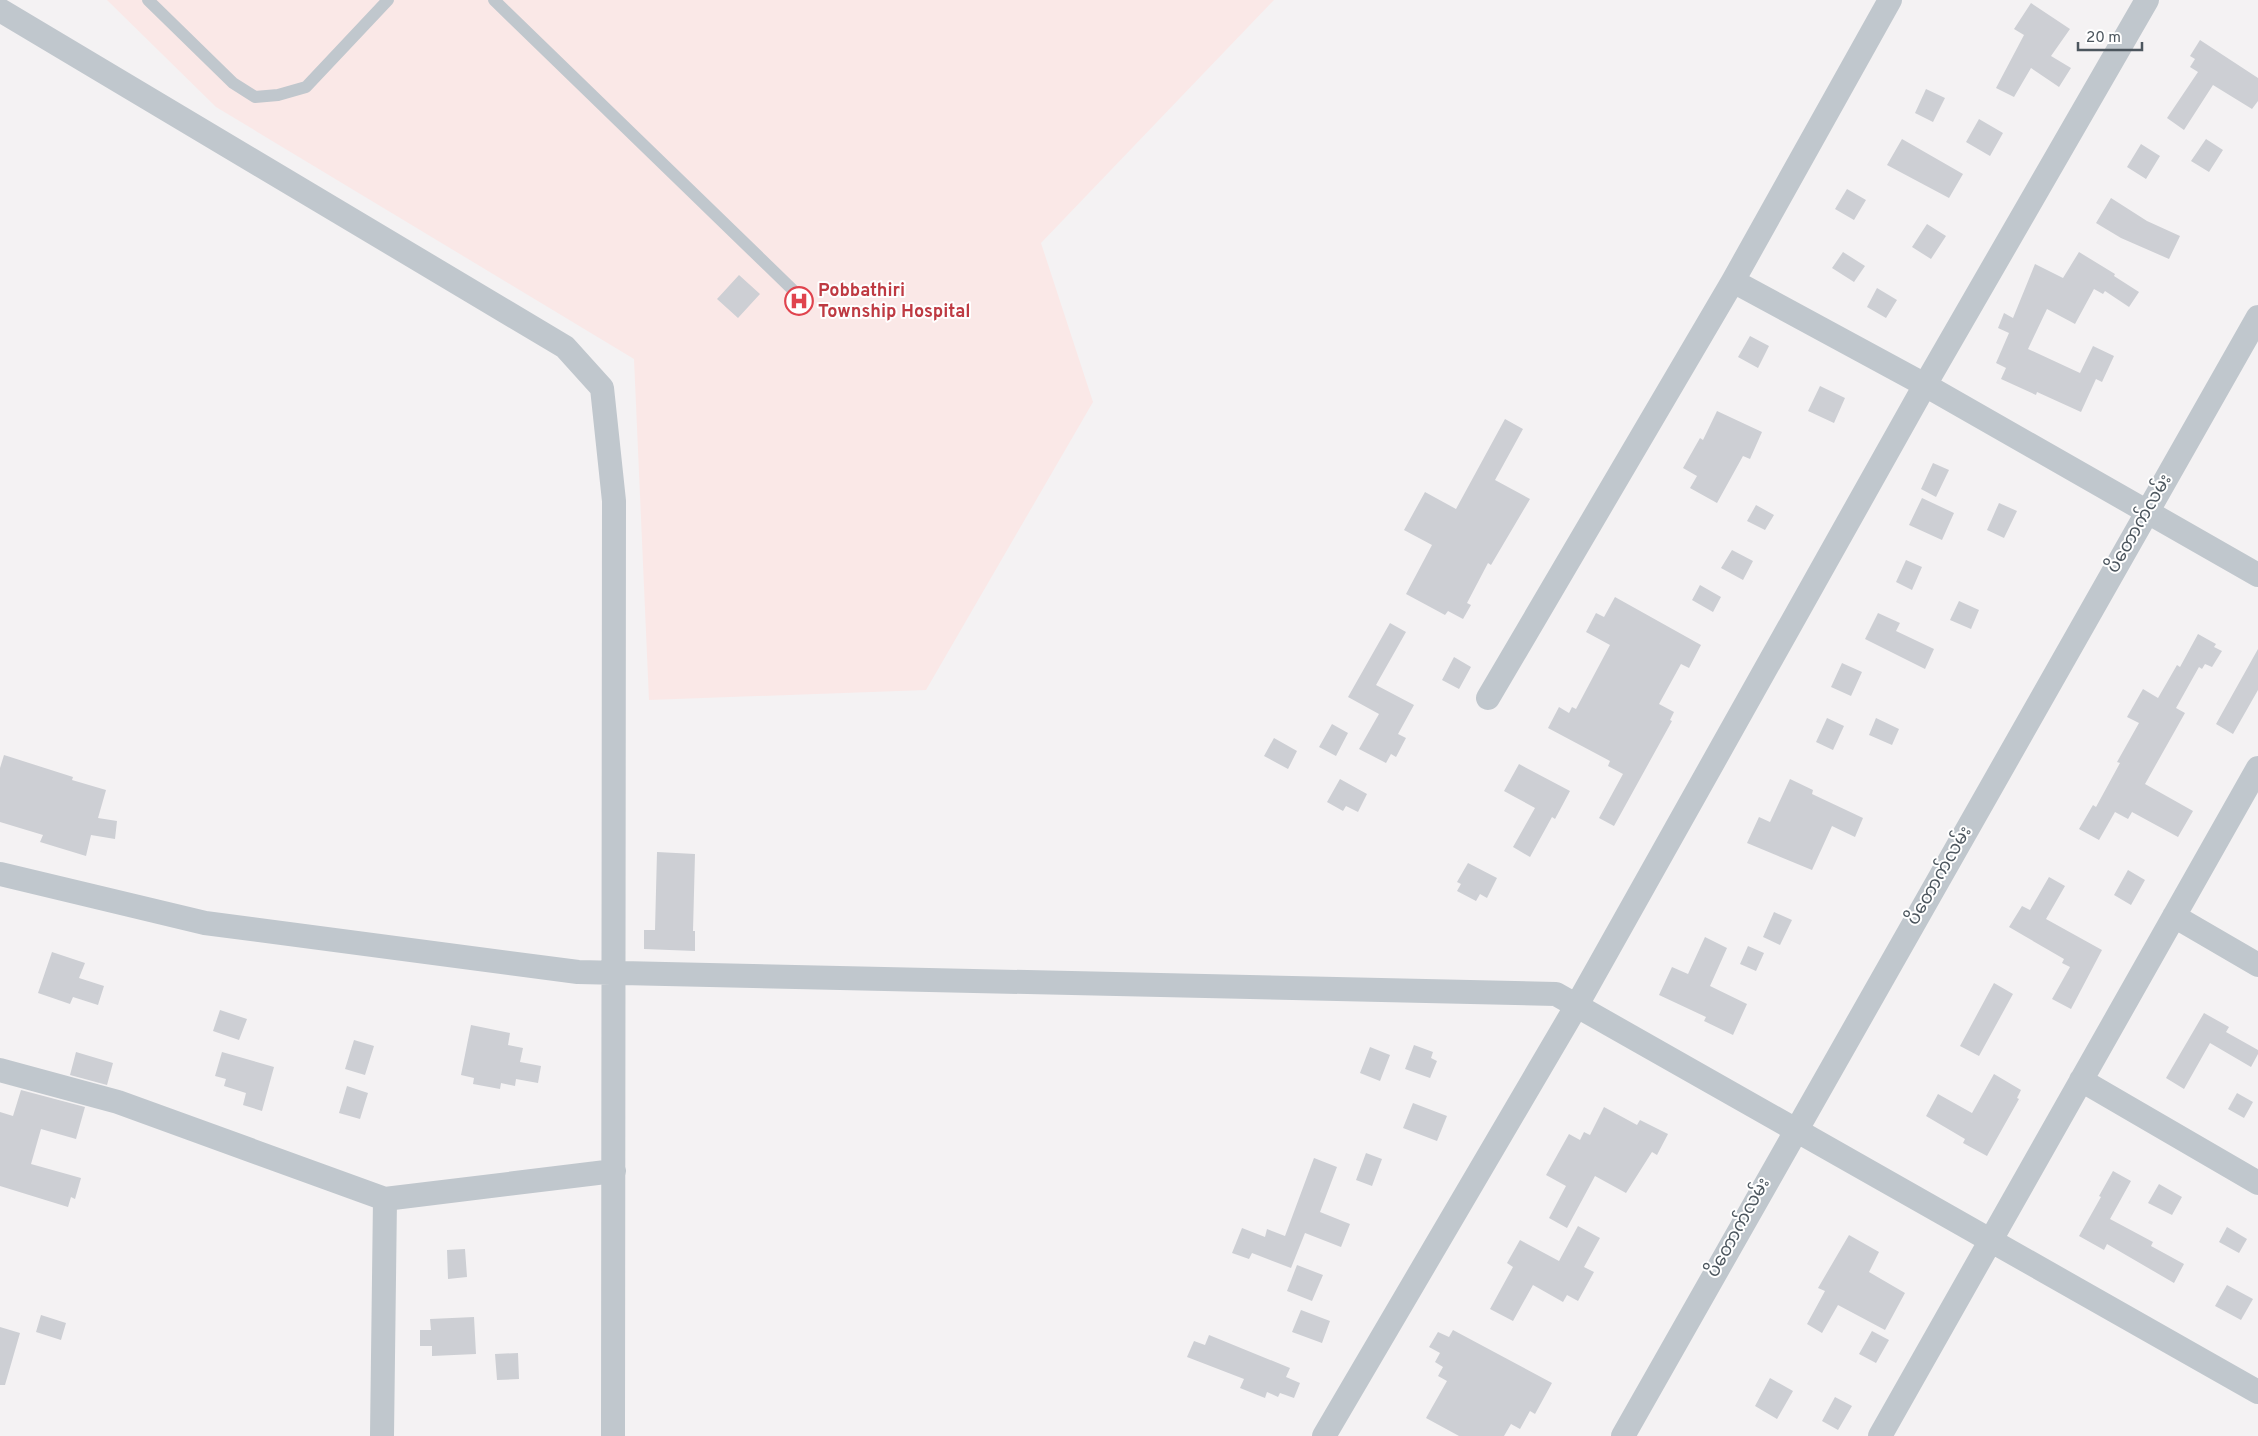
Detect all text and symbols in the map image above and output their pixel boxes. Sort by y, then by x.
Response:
scale bar [2078,20,2142,52]
text: 20 m [2086,29,2121,48]
place label: Pobbathiri Township Hospital [818,280,971,324]
hospital icon: Pobbathiri Township Hospital [784,286,814,316]
street label: ပိတောက်လမ်း [2099,468,2178,578]
street label: ပိတောက်လမ်း [1899,820,1978,930]
street label: ပိတောက်လမ်း [1699,1172,1776,1282]

